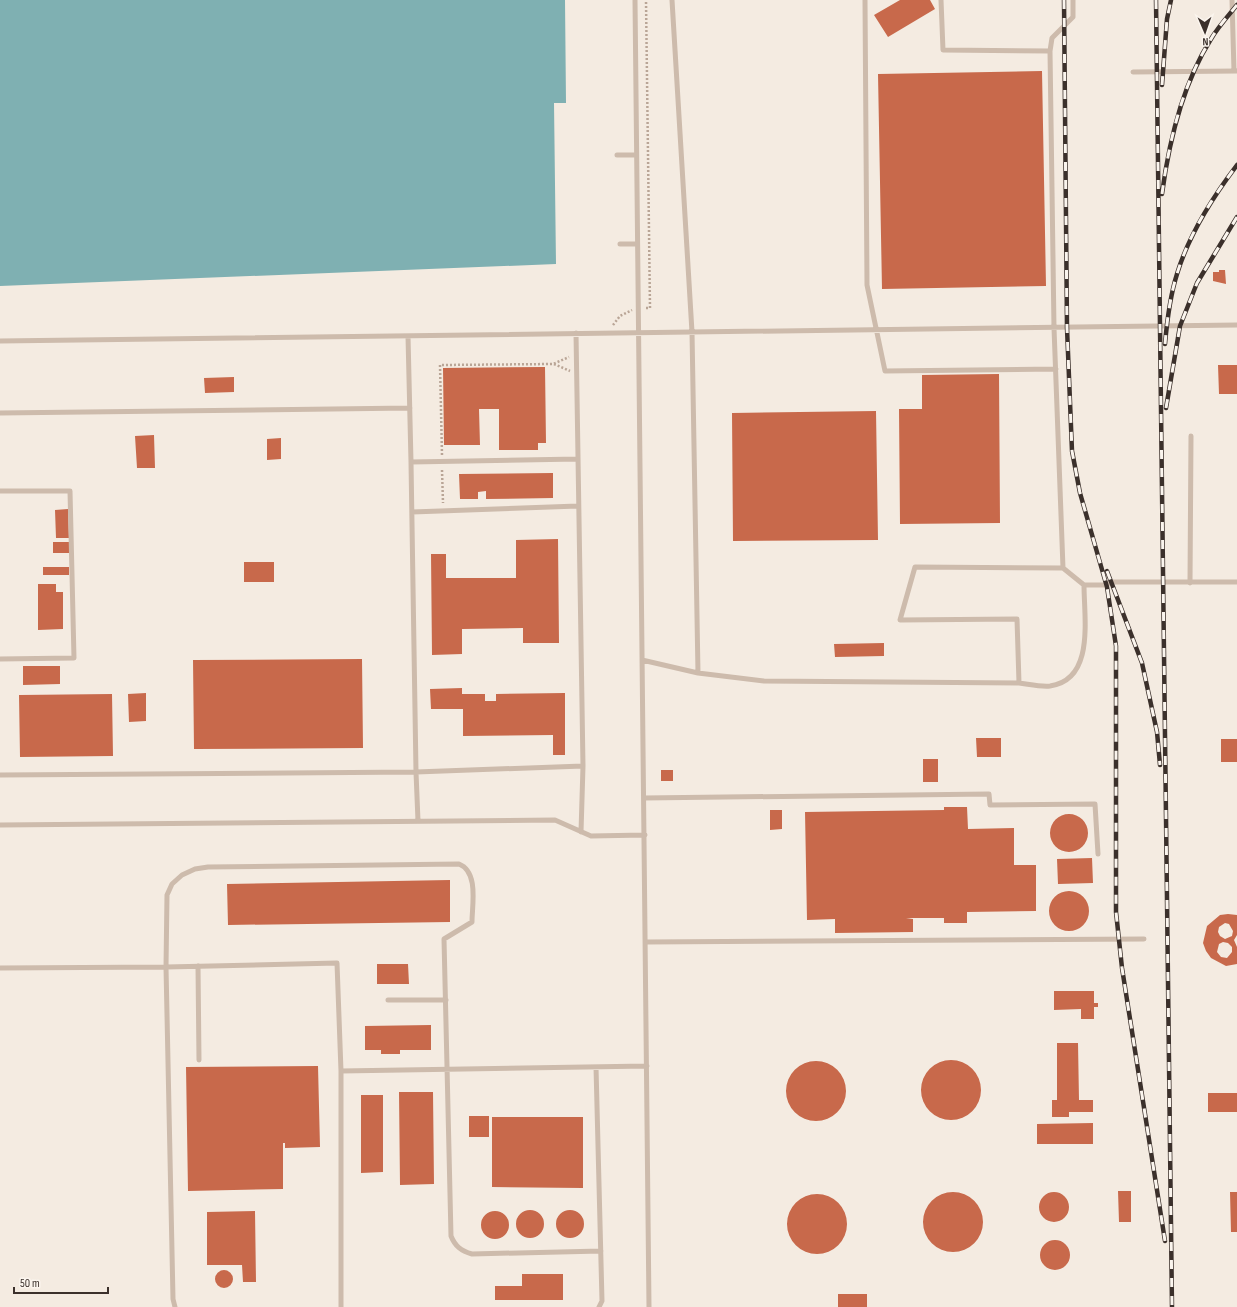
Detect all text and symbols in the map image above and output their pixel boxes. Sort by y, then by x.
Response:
north arrow [1185,12,1225,52]
text: N [1202,35,1208,48]
scale bar [14,1269,108,1295]
text: 50 m [20,1276,40,1291]

